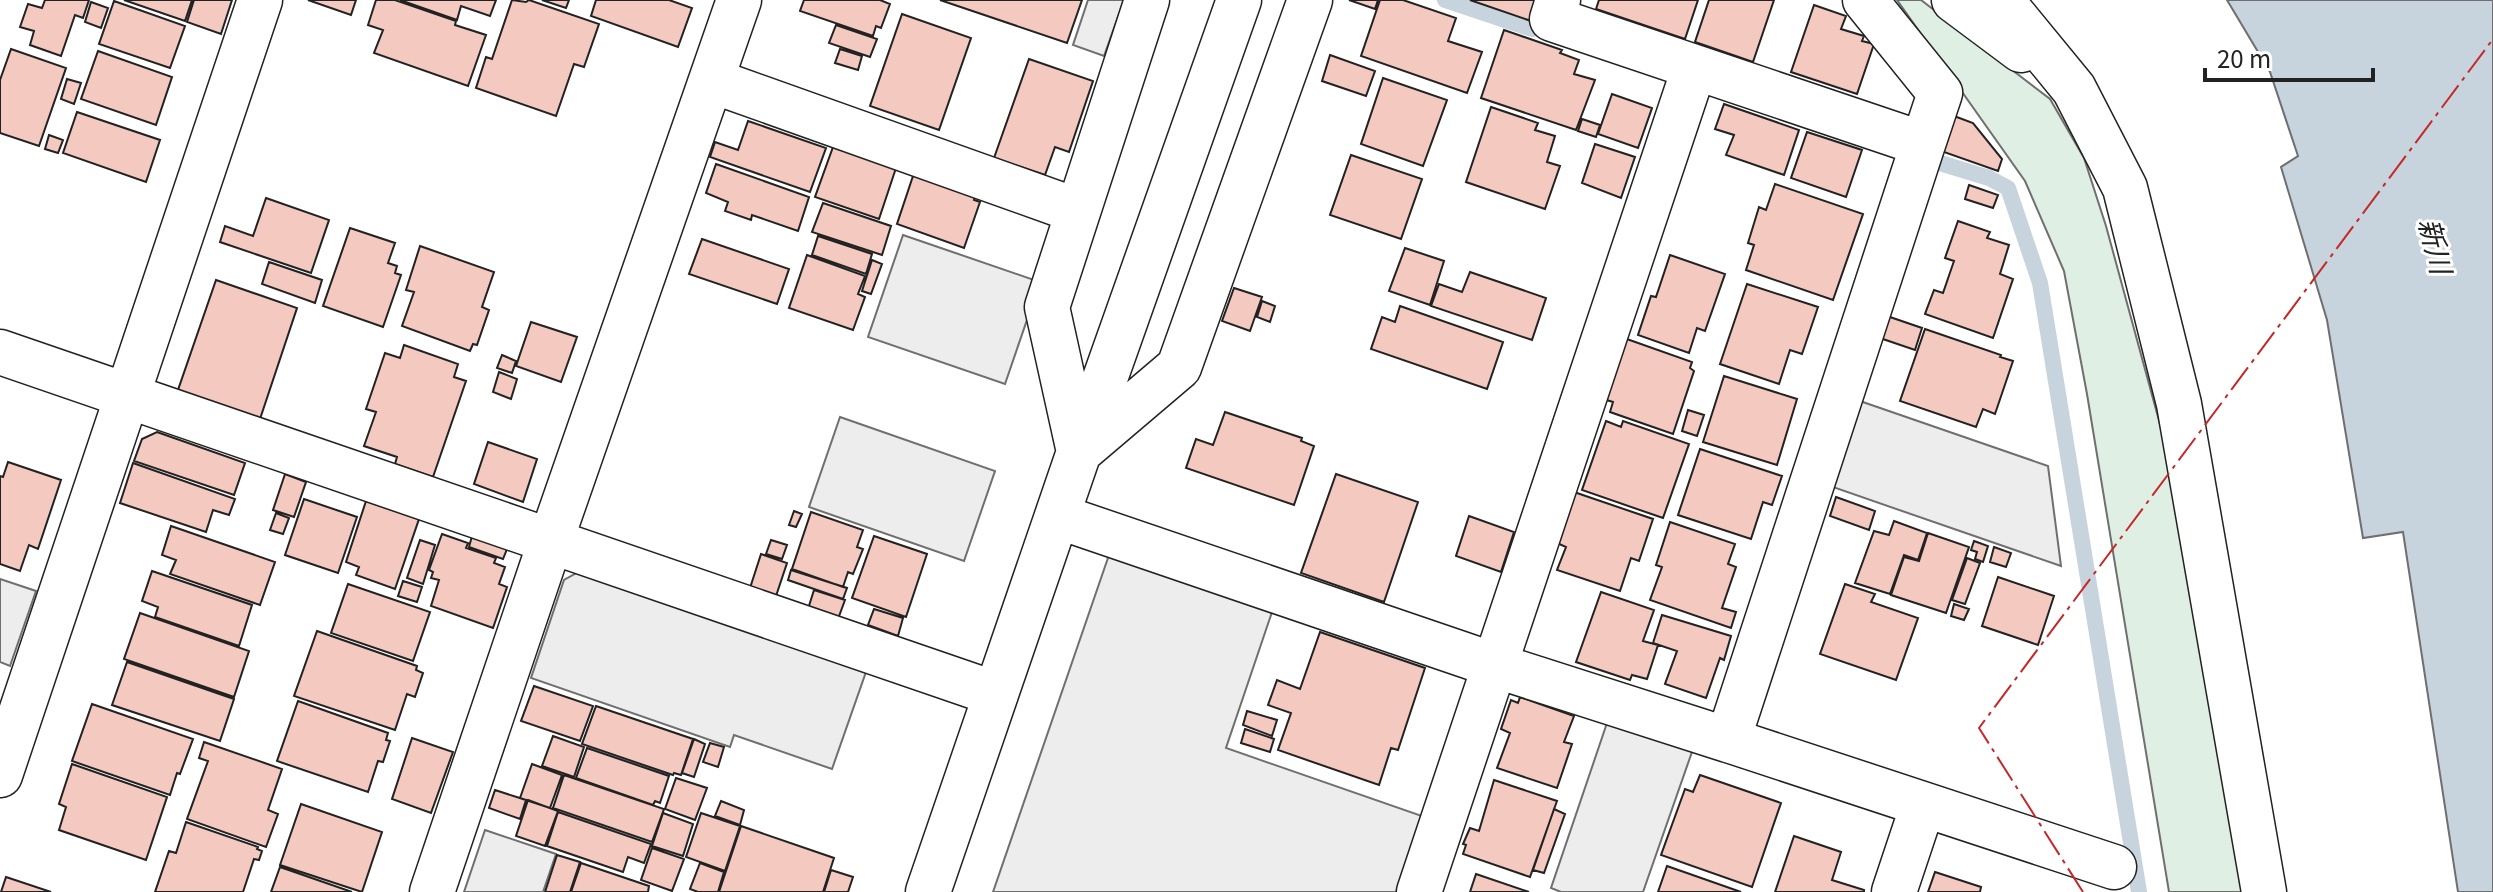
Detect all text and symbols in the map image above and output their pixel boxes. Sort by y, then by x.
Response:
scale bar [2205,32,2373,82]
text: 20 m [2217,40,2271,75]
water label: 新川 [2411,214,2464,280]

